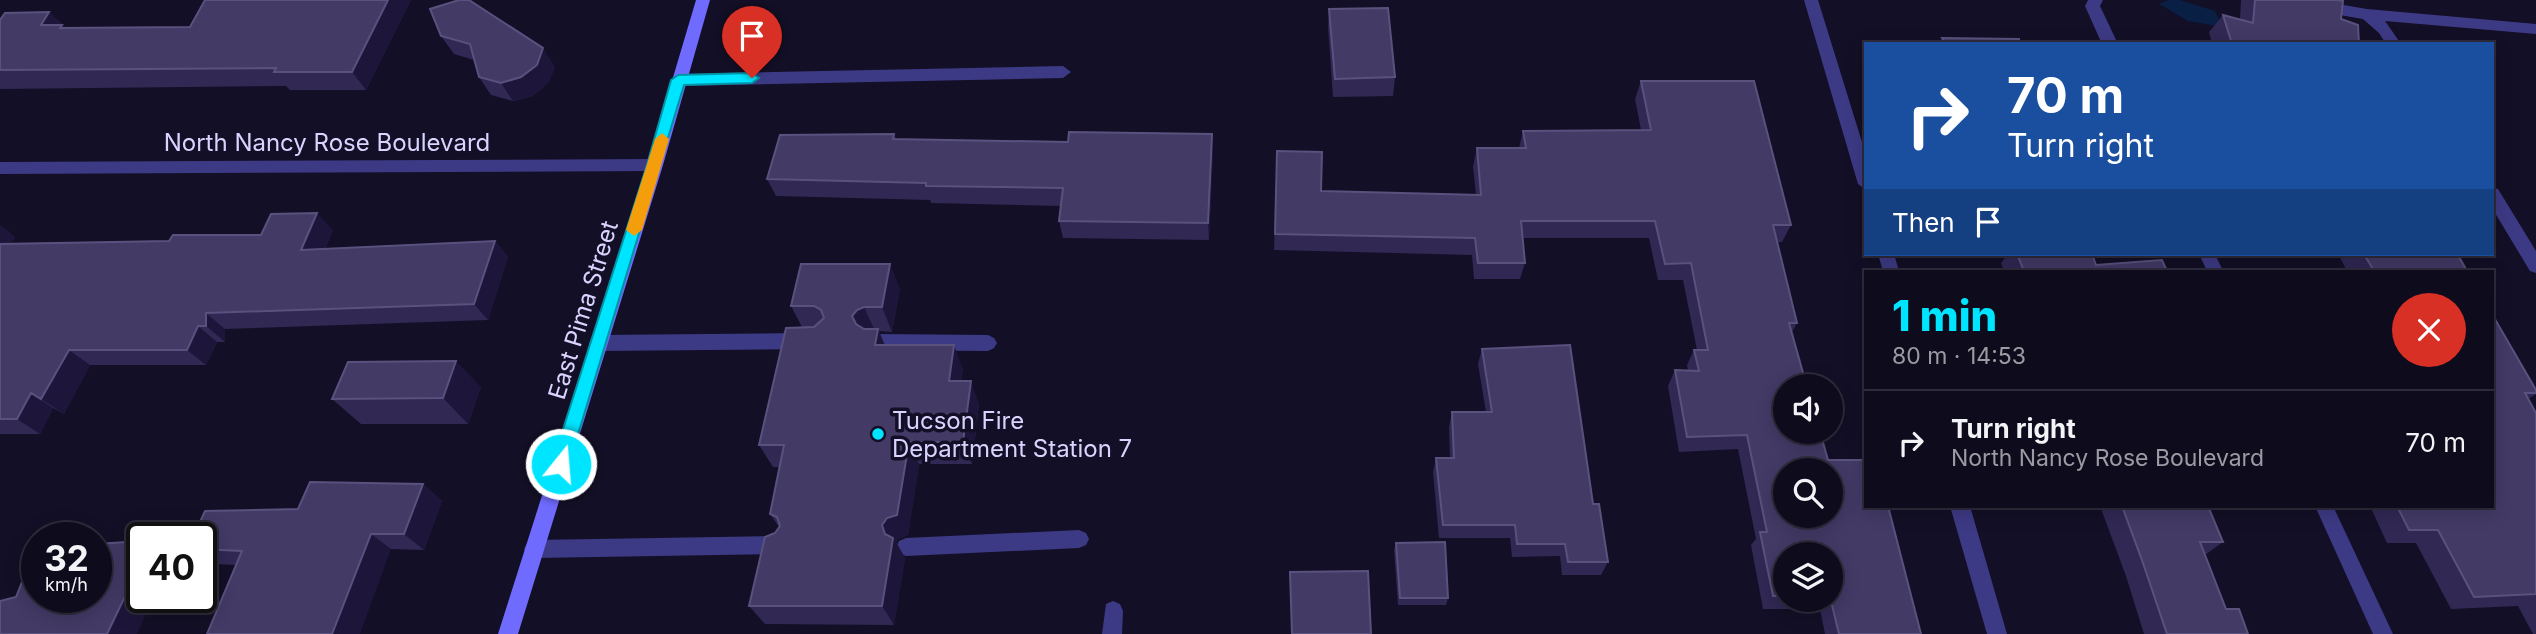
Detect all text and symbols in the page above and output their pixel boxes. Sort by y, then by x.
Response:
pin [722,6,782,78]
icon: arrive [733,17,771,55]
text: 70 m [2007,66,2124,125]
icon: right [1892,70,1983,161]
text: Turn right [2007,126,2154,165]
street label: North Nancy Rose Boulevard [164,128,490,157]
icon: arrive [1969,203,2007,241]
text: Then [1892,207,1955,238]
street label: East Pima Street [542,217,624,403]
text: 1 min [1892,290,1997,341]
button: close [2392,293,2466,367]
text: 80 m · 14:53 [1892,342,2026,370]
map controls [1773,374,1843,612]
button: sound [1773,374,1843,444]
place label: Tucson Fire Department Station 7 [892,406,1132,463]
text: Turn right [1951,413,2076,444]
icon: right [1892,424,1930,462]
marker: Tucson Fire Department Station 7 [870,426,886,442]
position arrow [524,427,598,501]
text: 70 m [2405,427,2466,458]
text: North Nancy Rose Boulevard [1951,444,2264,472]
button: search [1773,458,1843,528]
speed limit sign: 40 [126,522,217,613]
text: 32 [44,537,89,579]
button: layers [1773,542,1843,612]
text: km/h [45,574,88,595]

